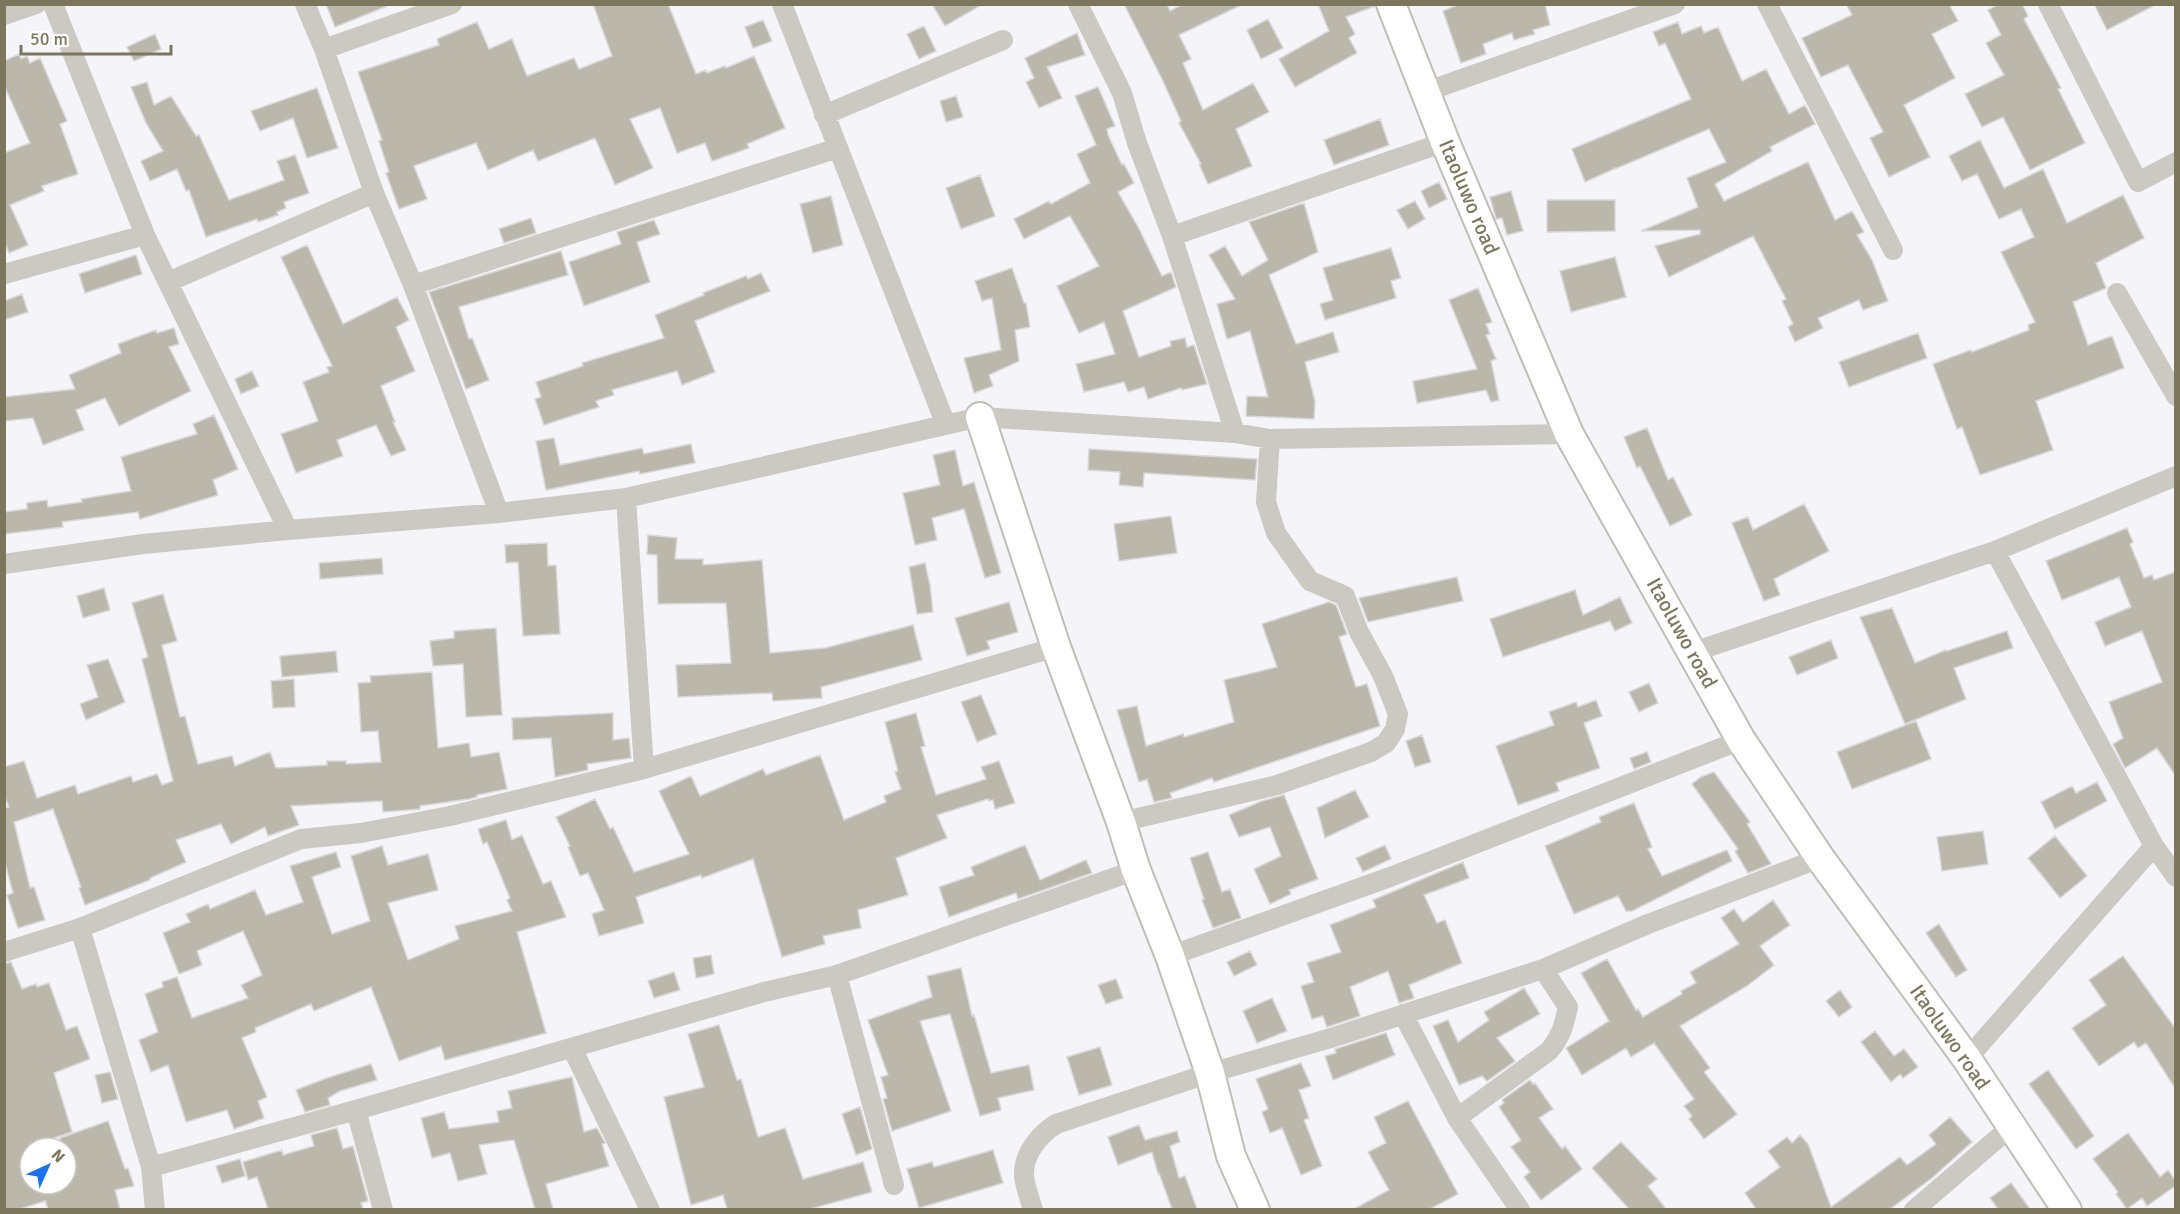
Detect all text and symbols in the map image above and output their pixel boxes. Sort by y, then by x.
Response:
scale bar [21,18,171,56]
text: 50 m [30,28,68,50]
street label: Itaoluwo road [1433,135,1505,259]
street label: Itaoluwo road [1641,573,1723,693]
street label: Itaoluwo road [1904,979,1996,1095]
north arrow [18,1136,78,1196]
text: N [47,1145,69,1167]

